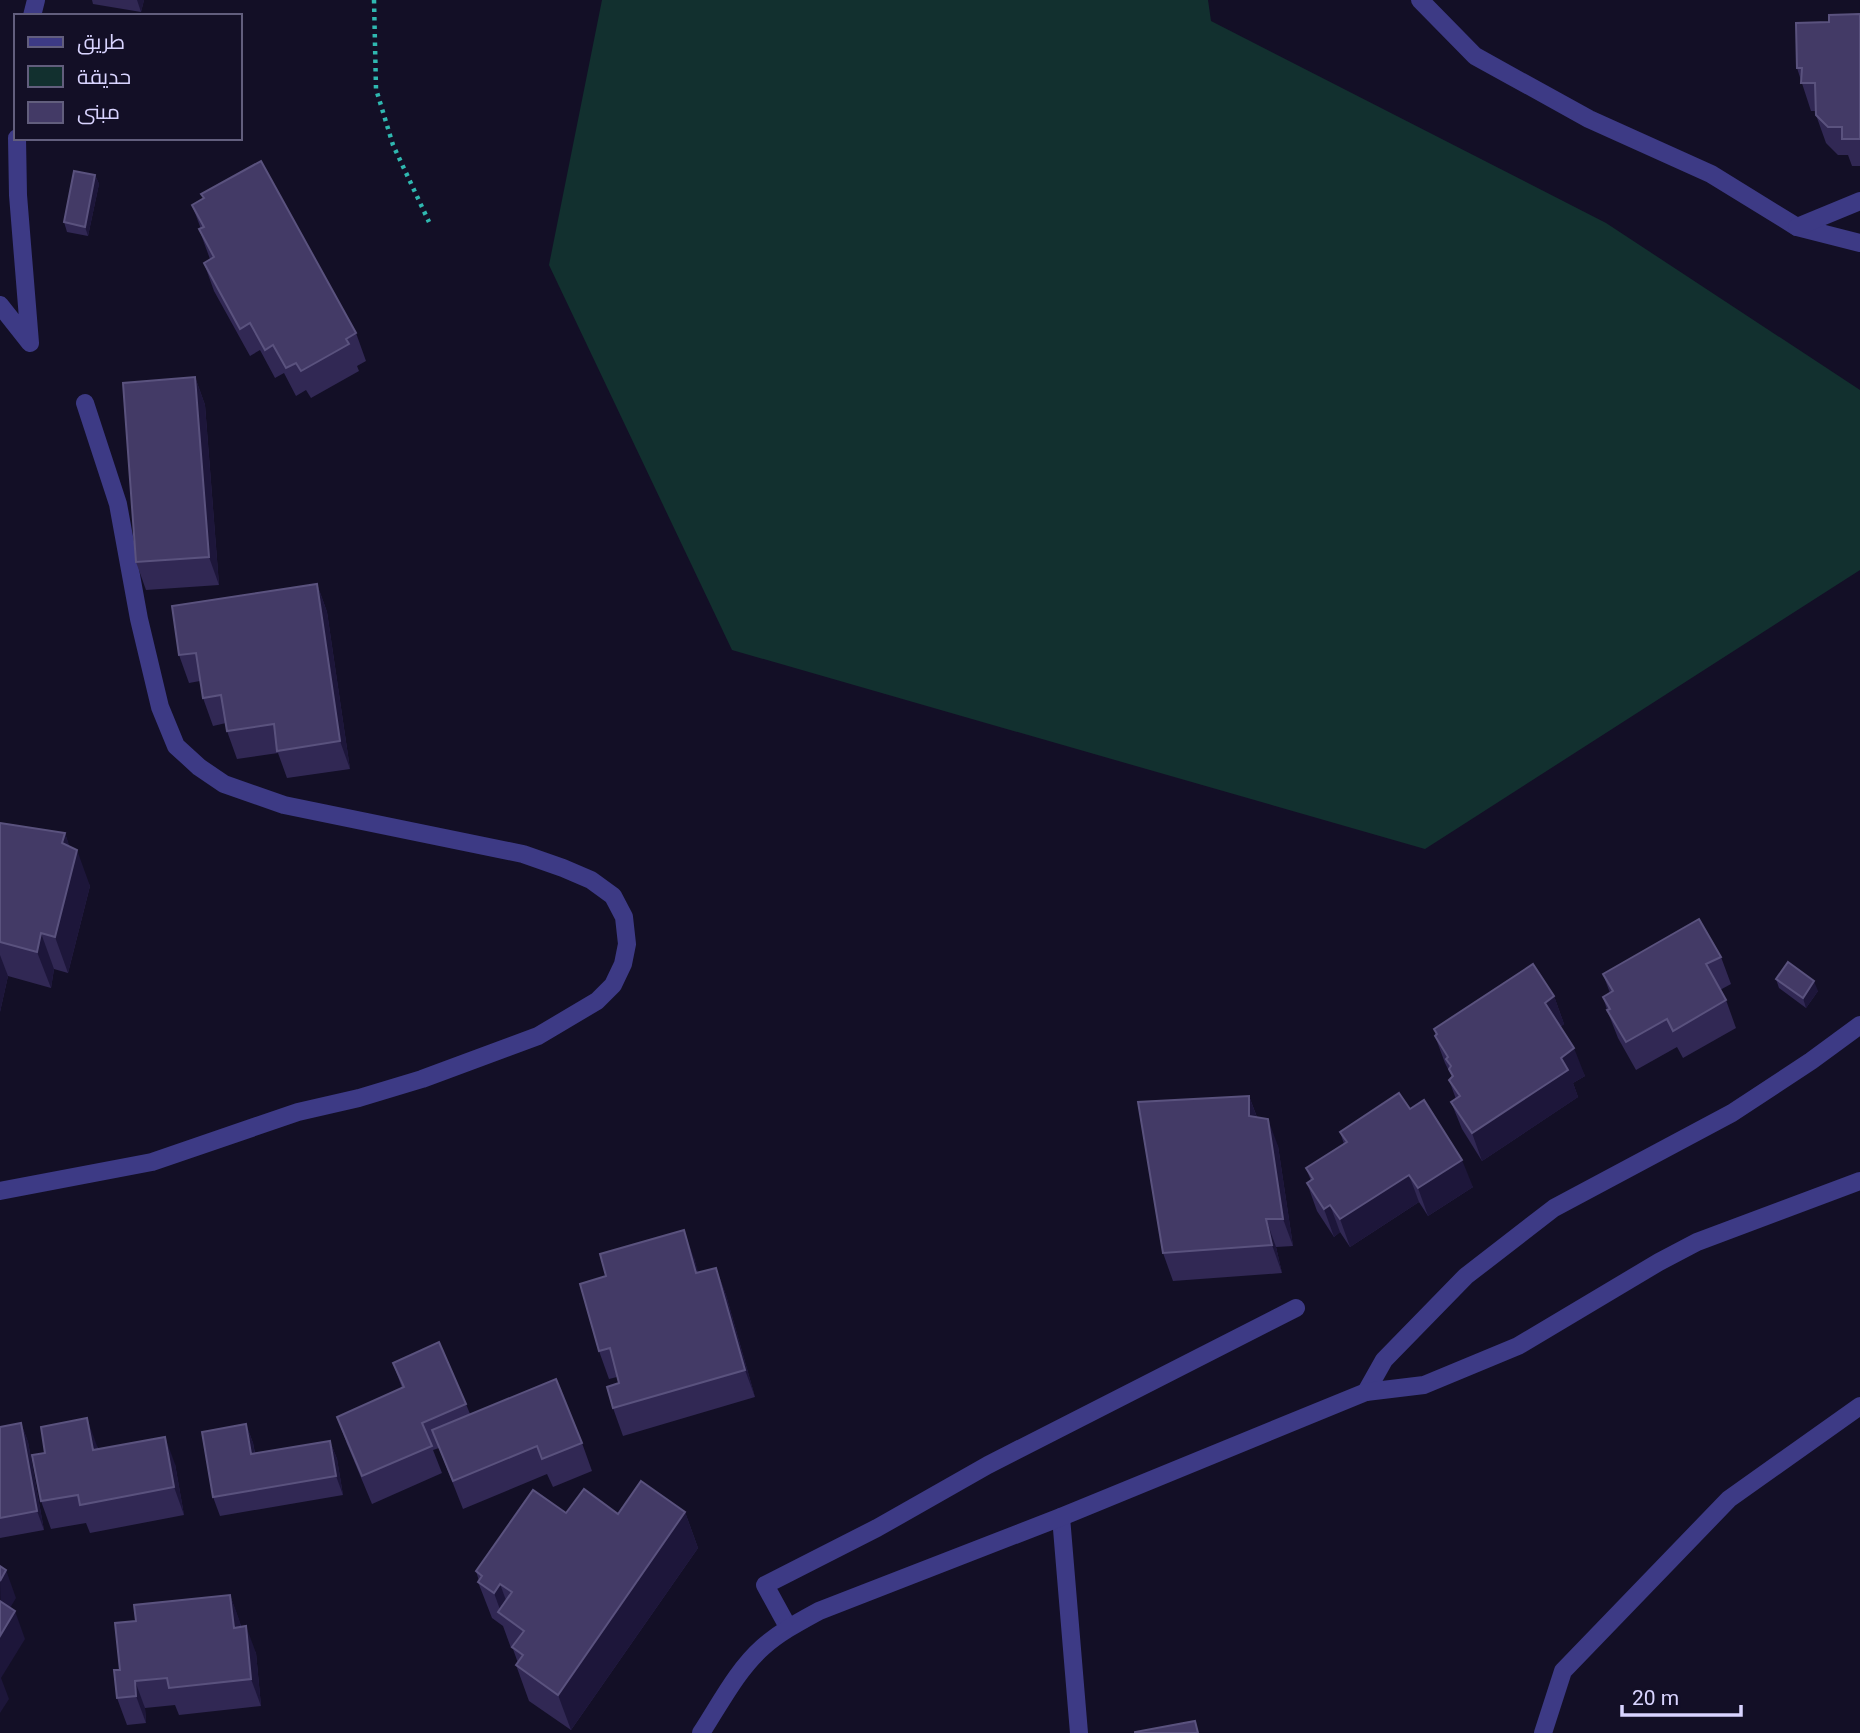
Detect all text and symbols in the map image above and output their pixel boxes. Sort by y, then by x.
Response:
legend [14,14,242,140]
text: طريق [77,30,125,55]
text: حديقة [77,65,131,89]
text: مبنى [77,100,120,125]
scale bar [1622,1674,1741,1718]
text: 20 m [1632,1686,1679,1710]

